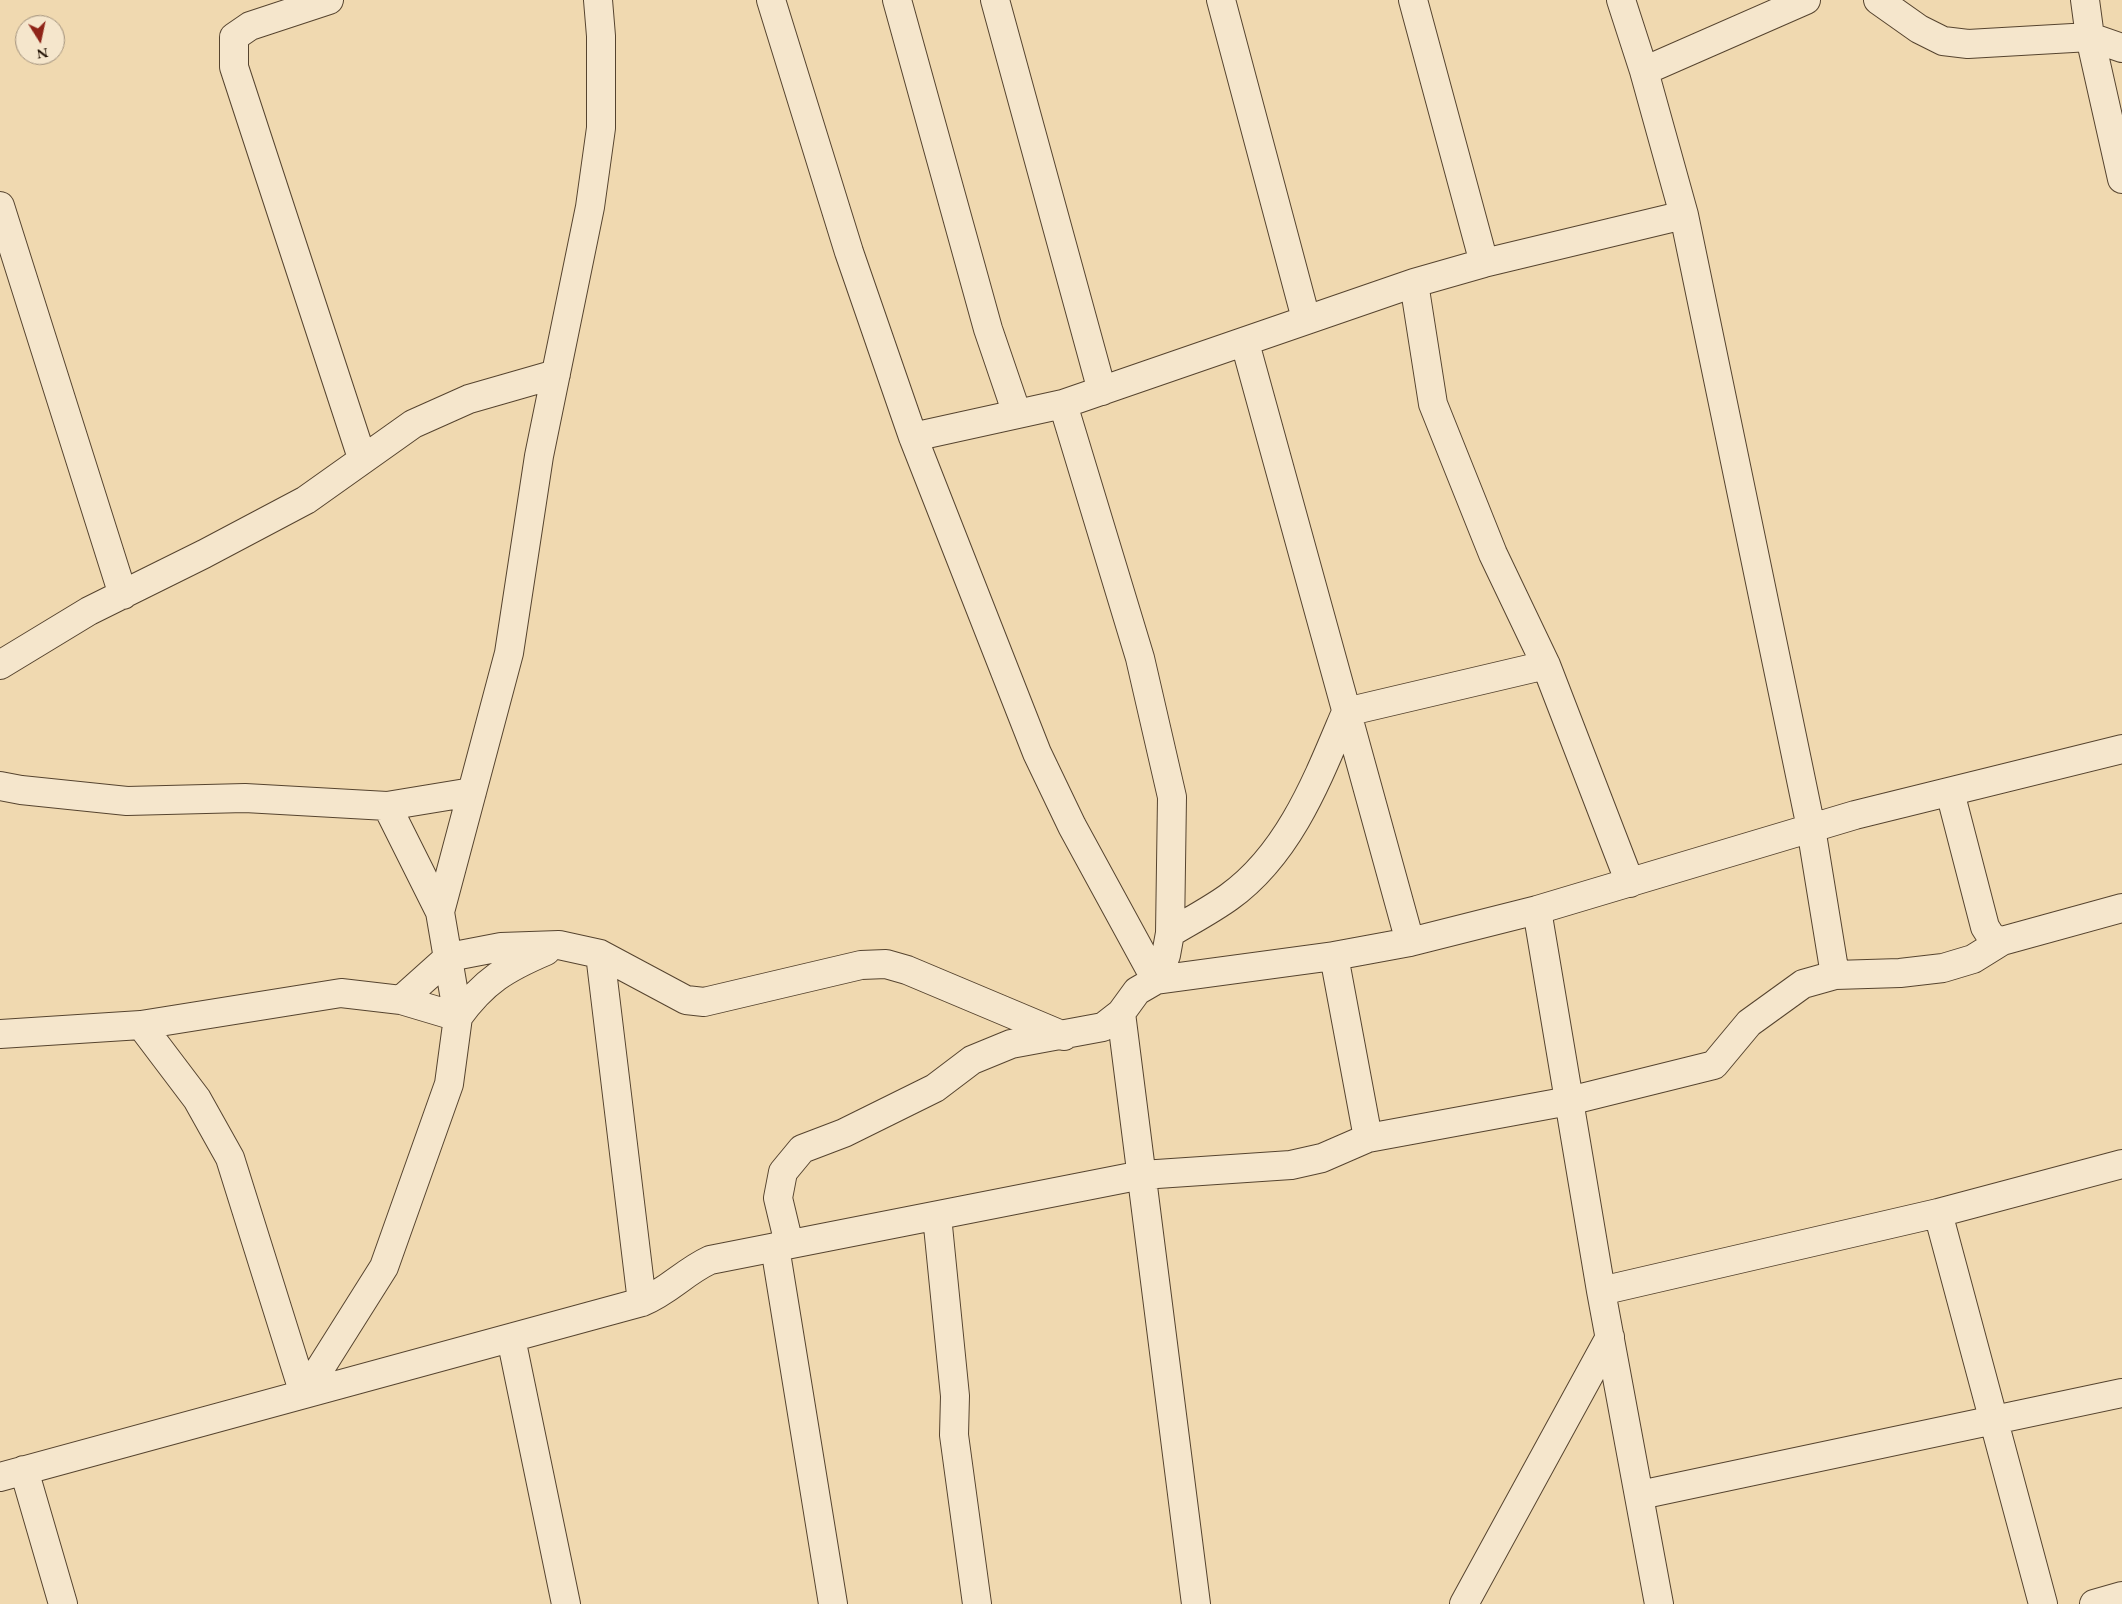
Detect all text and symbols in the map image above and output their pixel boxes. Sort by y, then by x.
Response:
north arrow [15,15,65,65]
text: N [35,44,50,64]

